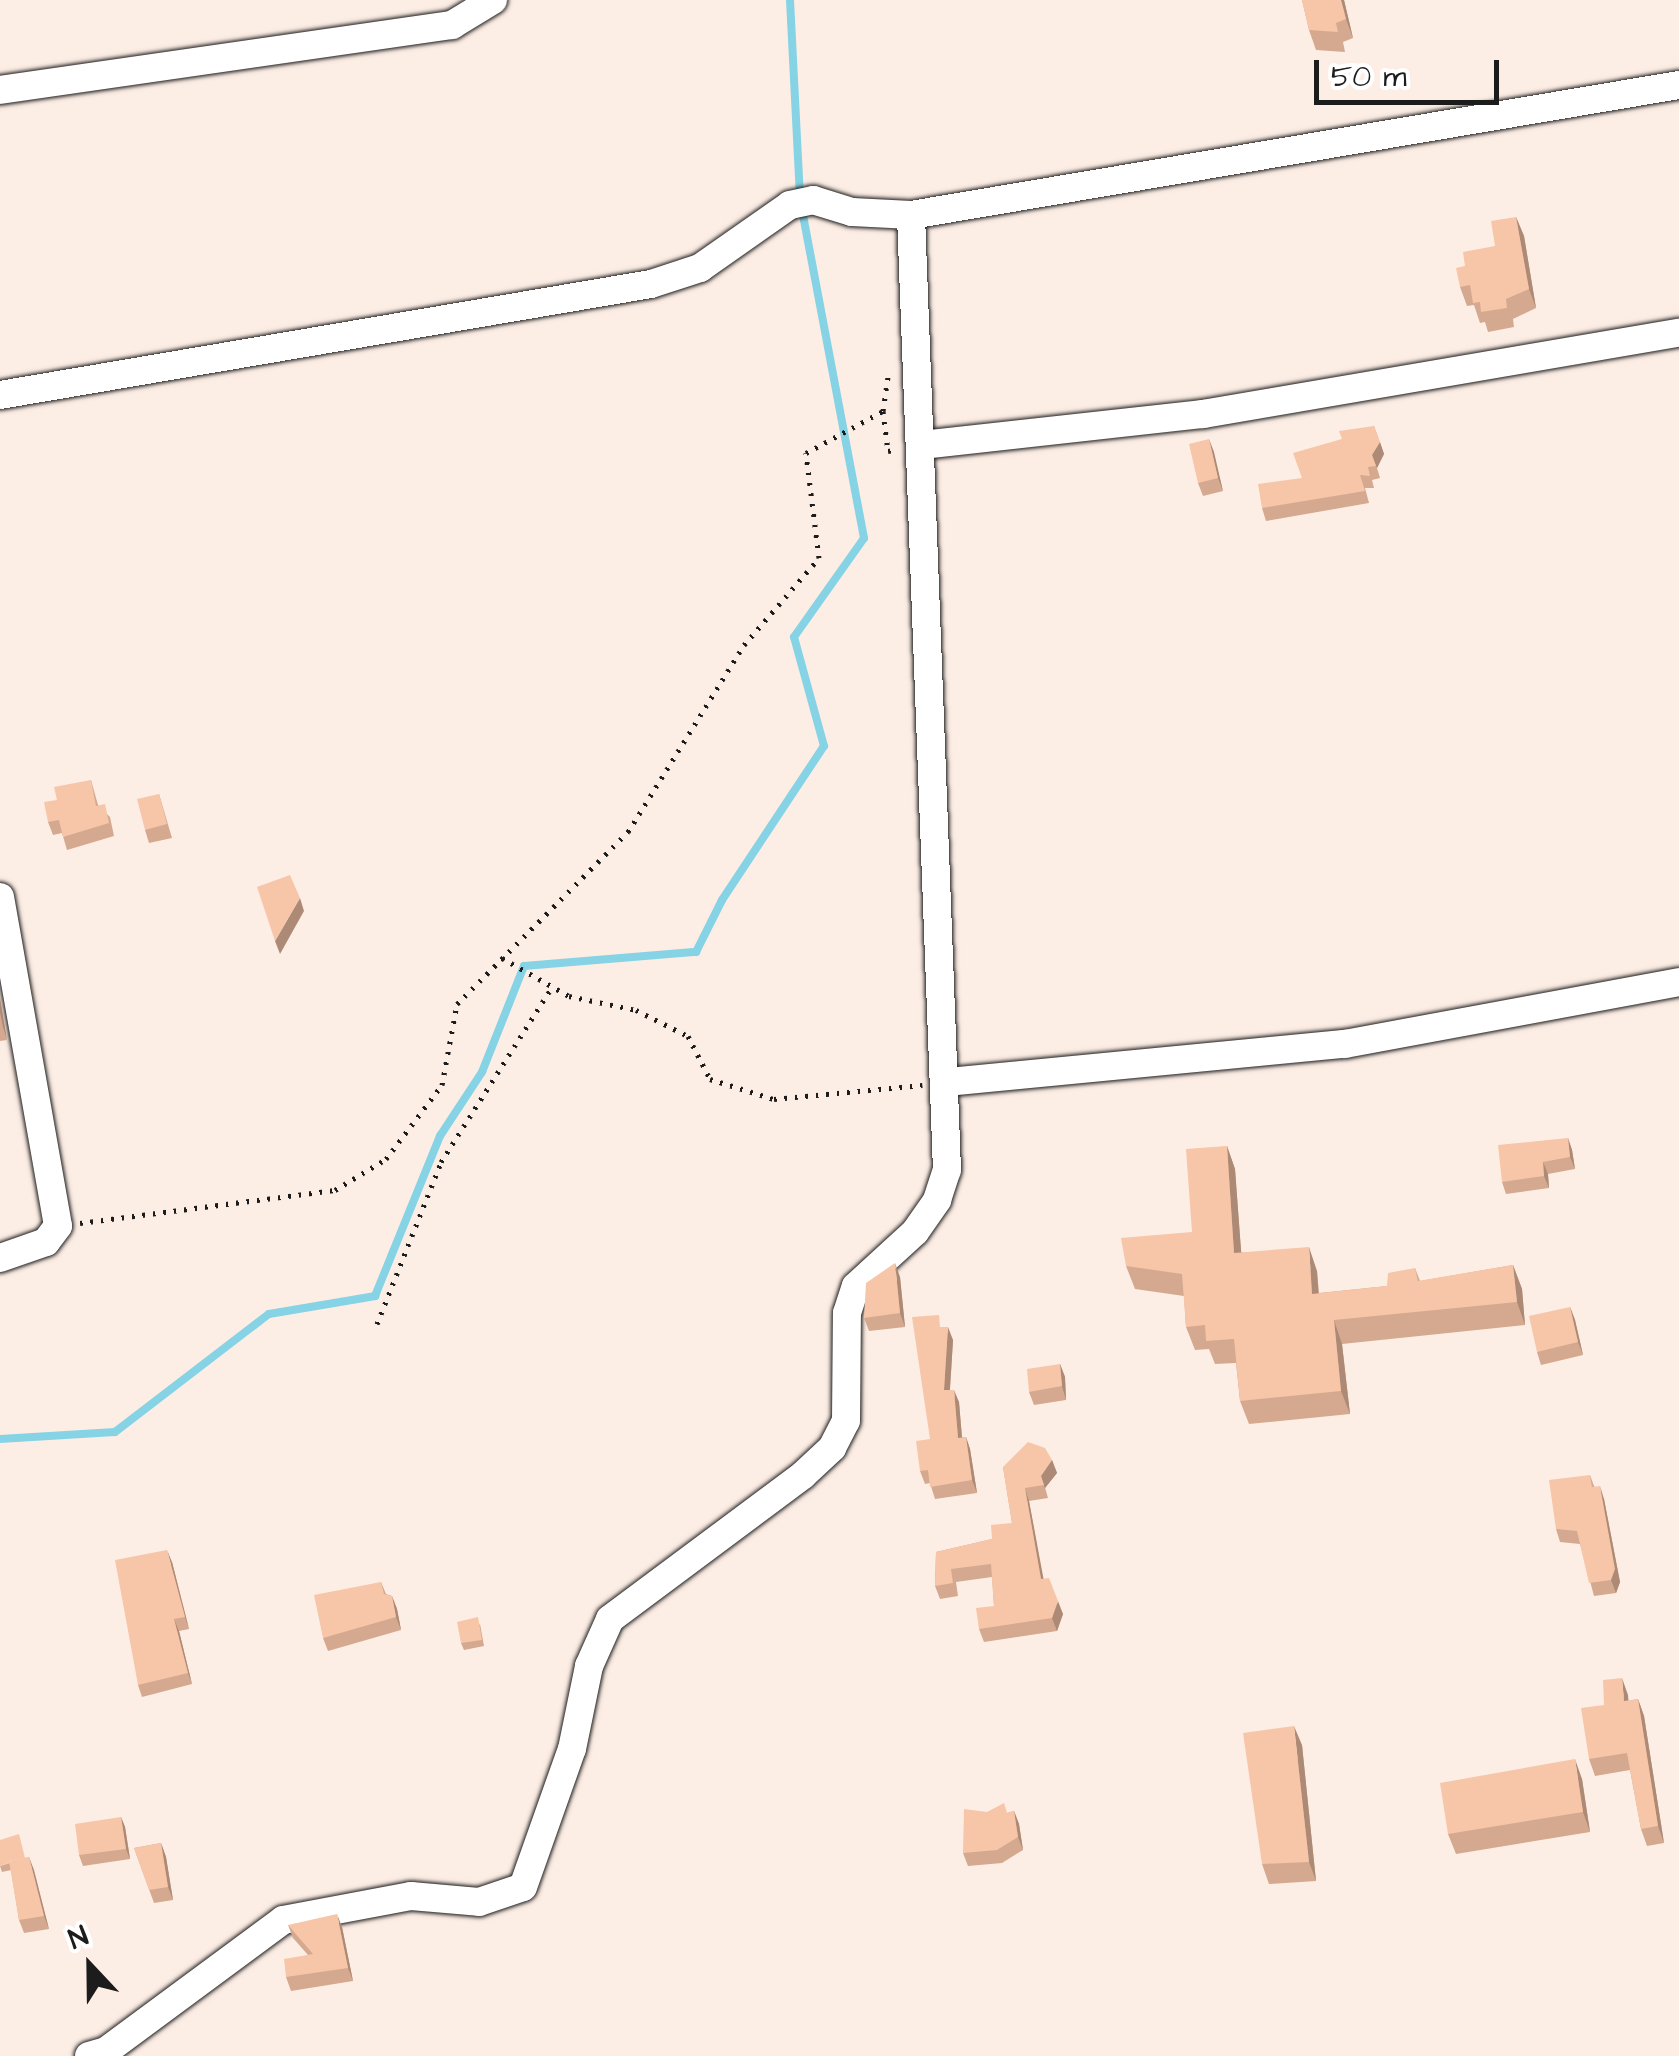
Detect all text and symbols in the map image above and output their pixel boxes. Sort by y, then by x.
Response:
scale bar [1319,40,1504,102]
text: 50 m [1331,56,1407,98]
north arrow [40,1916,140,2016]
text: N [63,1916,94,1959]

